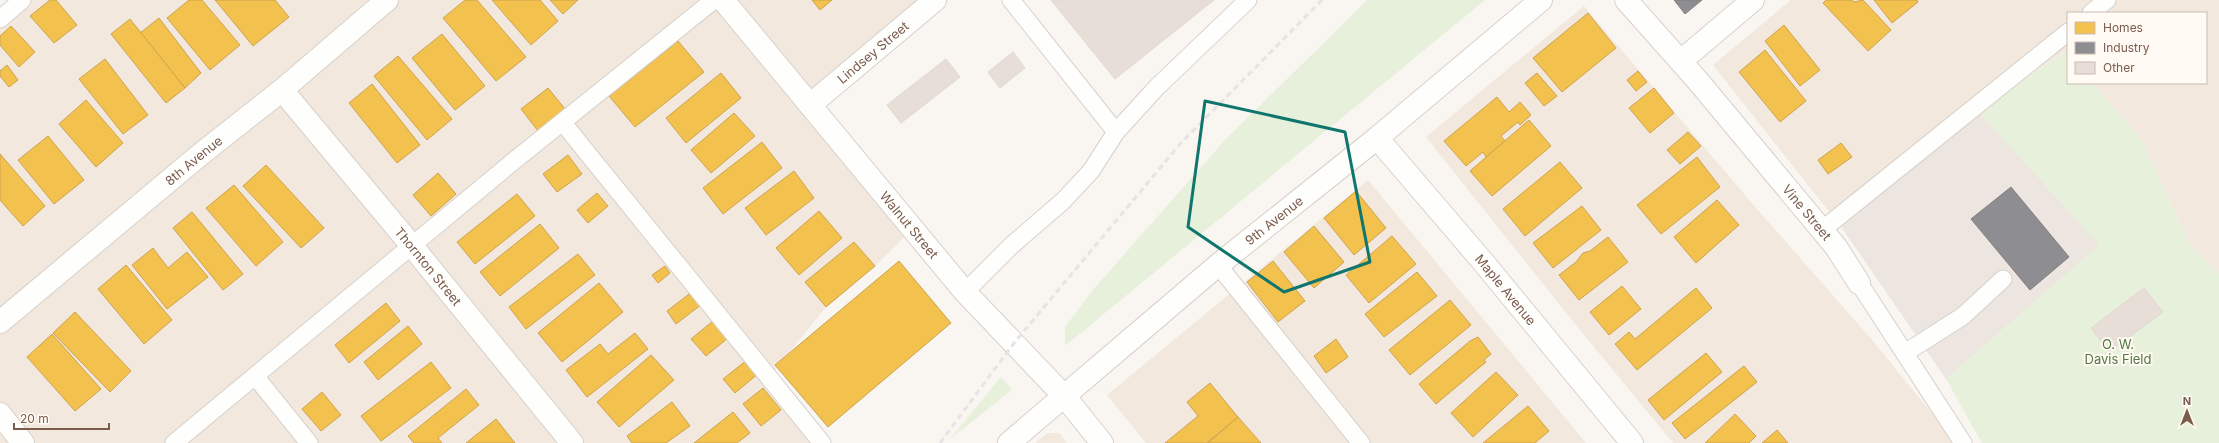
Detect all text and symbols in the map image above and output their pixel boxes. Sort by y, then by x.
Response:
legend [2067,12,2207,84]
street label: Lindsey Street [834,18,912,87]
text: Homes [2103,20,2143,35]
text: Industry [2103,40,2150,55]
text: Other [2103,60,2135,75]
street label: 8th Avenue [162,132,225,189]
street label: Vine Street [1779,181,1835,243]
street label: Walnut Street [877,188,942,262]
street label: 9th Avenue [1242,192,1306,248]
street label: Thornton Street [391,224,465,309]
street label: Maple Avenue [1472,251,1540,328]
park label: O. W. Davis Field [2085,336,2151,367]
north arrow [2167,391,2207,431]
text: N [2183,394,2191,408]
scale bar [14,405,109,431]
text: 20 m [20,411,49,426]

